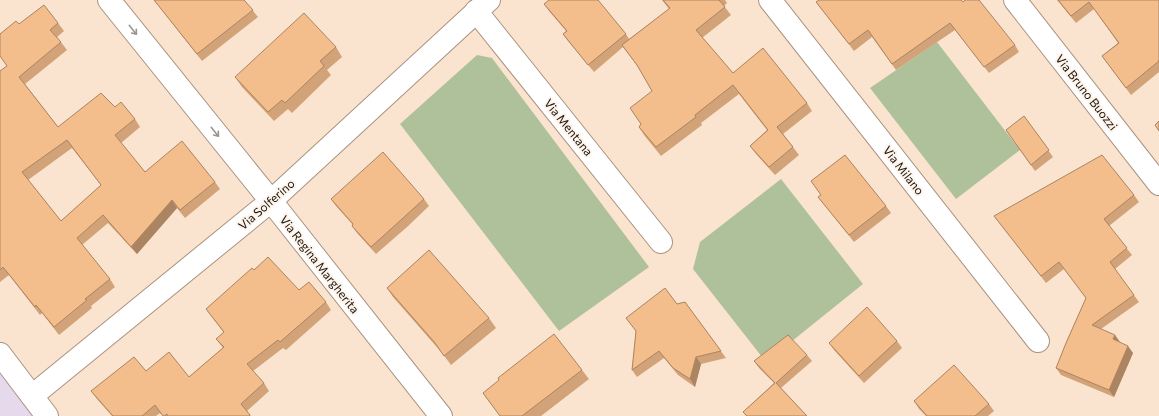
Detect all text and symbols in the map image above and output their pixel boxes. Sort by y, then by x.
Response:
one-way arrow [129,25,138,36]
street label: Via Bruno Buozzi [1053,51,1121,133]
street label: Via Mentana [542,96,596,158]
one-way arrow [210,126,219,137]
street label: Via Milano [881,143,927,197]
street label: Via Solferino [235,176,297,232]
street label: Via Regina Margherita [278,212,362,316]

